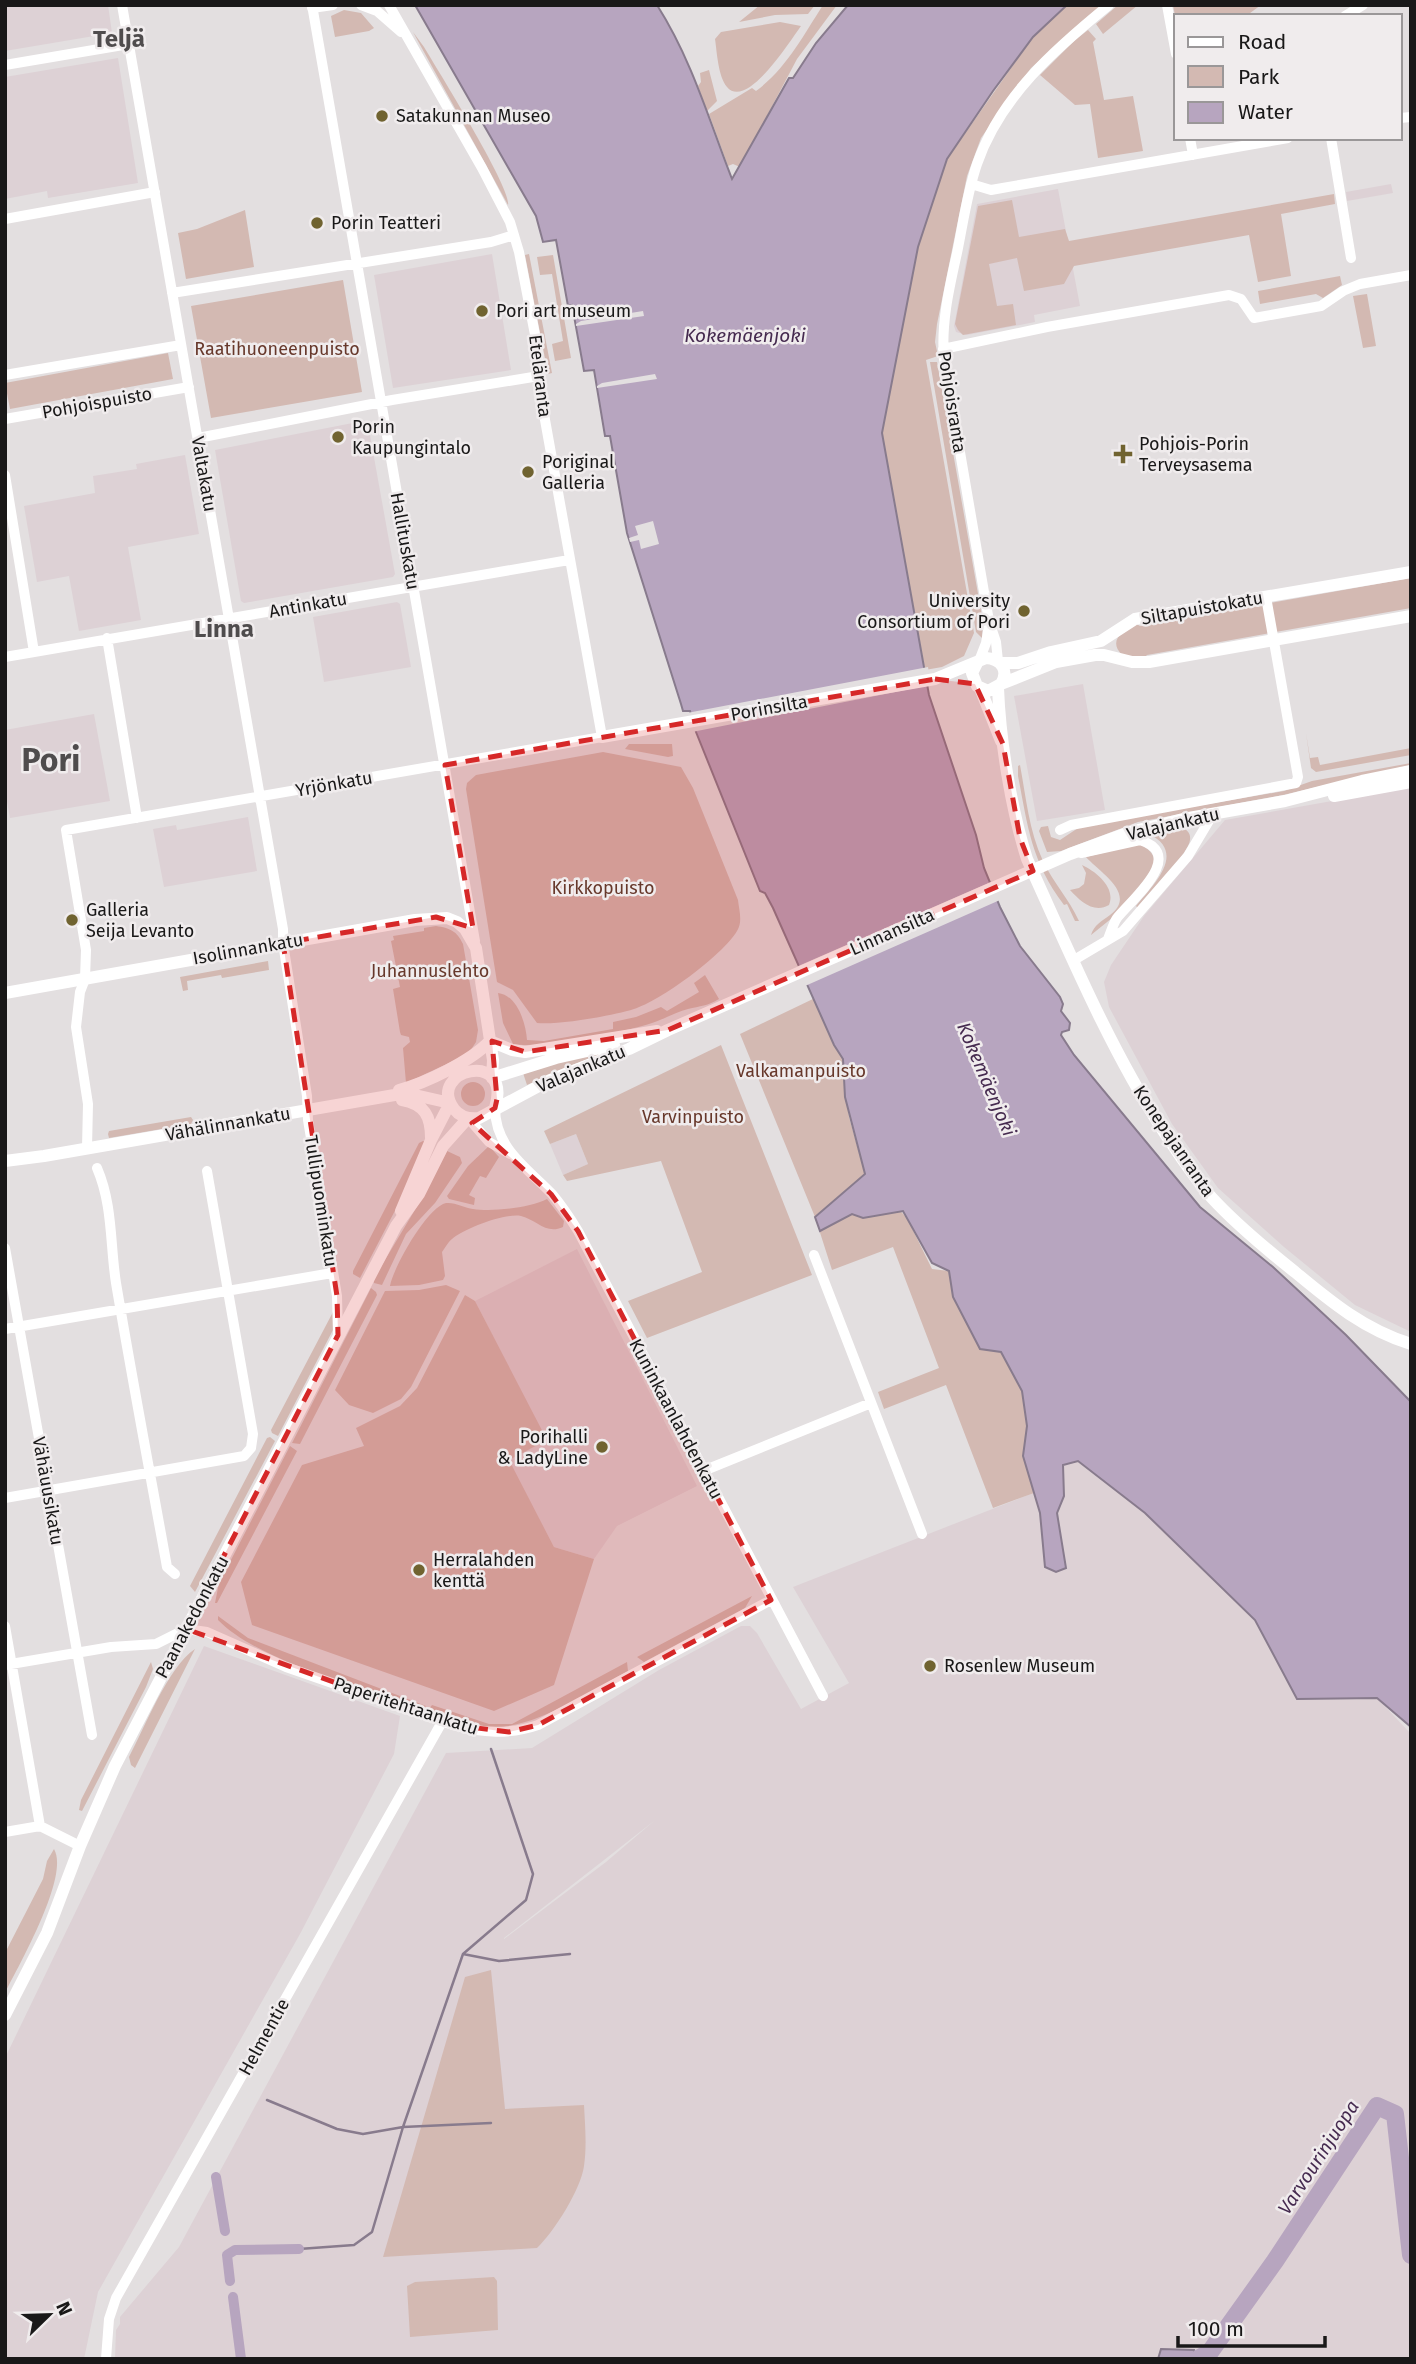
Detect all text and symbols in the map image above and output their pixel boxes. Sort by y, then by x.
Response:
legend [1174,14,1402,140]
district label: Teljä [93,25,145,53]
text: Road [1238,29,1286,55]
text: Park [1238,64,1280,90]
text: Water [1238,99,1293,125]
place label: Satakunnan Museo [396,105,551,127]
marker: Satakunnan Museo [374,108,390,124]
place label: Porin Teatteri [331,212,441,234]
marker: Porin Teatteri [309,215,325,231]
place label: Pori art museum [496,300,631,322]
marker: Pori art museum [474,303,490,319]
water label: Kokemäenjoki [684,324,807,347]
street label: Eteläranta [524,333,556,419]
park label: Raatihuoneenpuisto [194,338,360,360]
street label: Pohjoisranta [933,349,971,455]
street label: Pohjoispuisto [40,382,154,424]
place label: Porin Kaupungintalo [352,416,471,459]
marker: Porin Kaupungintalo [330,429,346,445]
place label: Pohjois-Porin Terveysasema [1139,433,1253,476]
street label: Valtakatu [187,435,221,513]
marker: Pohjois-Porin Terveysasema [1113,444,1133,464]
place label: Poriginal Galleria [542,451,614,494]
marker: Poriginal Galleria [520,464,536,480]
street label: Hallituskatu [386,491,424,591]
street label: Siltapuistokatu [1139,586,1265,630]
street label: Antinkatu [267,587,349,623]
place label: University Consortium of Pori [857,590,1010,633]
marker: University Consortium of Pori [1016,603,1032,619]
district label: Linna [194,615,254,643]
street label: Porinsilta [729,690,809,726]
district label: Pori [22,741,80,779]
street label: Yrjönkatu [294,766,374,802]
street label: Valajankatu [1124,803,1222,845]
park label: Kirkkopuisto [552,877,654,899]
place label: Galleria Seija Levanto [86,899,194,942]
street label: Linnansilta [846,904,938,960]
marker: Galleria Seija Levanto [64,912,80,928]
street label: Isolinnankatu [191,928,305,970]
park label: Juhannuslehto [371,960,489,982]
water label: Kokemäenjoki [952,1019,1021,1140]
street label: Valajankatu [533,1040,629,1098]
park label: Valkamanpuisto [736,1060,866,1082]
street label: Konepajanranta [1129,1081,1219,1201]
street label: Vähälinnankatu [164,1102,292,1146]
park label: Varvinpuisto [642,1106,744,1128]
street label: Tullipuominkatu [300,1134,342,1268]
street label: Kuninkaanlahdenkatu [624,1335,728,1503]
place label: Porihalli & LadyLine [498,1426,588,1469]
street label: Vähäuusikatu [28,1435,68,1547]
marker: Porihalli & LadyLine [594,1439,610,1455]
place label: Herralahden kenttä [433,1549,535,1592]
street label: Paanakedonkatu [150,1552,234,1682]
marker: Herralahden kenttä [411,1562,427,1578]
place label: Rosenlew Museum [944,1655,1095,1677]
marker: Rosenlew Museum [922,1658,938,1674]
street label: Paperitehtaankatu [331,1672,481,1740]
street label: Helmentie [234,1995,294,2079]
water label: Varvourinjuopa [1273,2096,1364,2219]
north arrow [14,2280,84,2350]
text: N [51,2298,77,2319]
scale bar [1178,2304,1325,2348]
text: 100 m [1188,2316,1244,2342]

